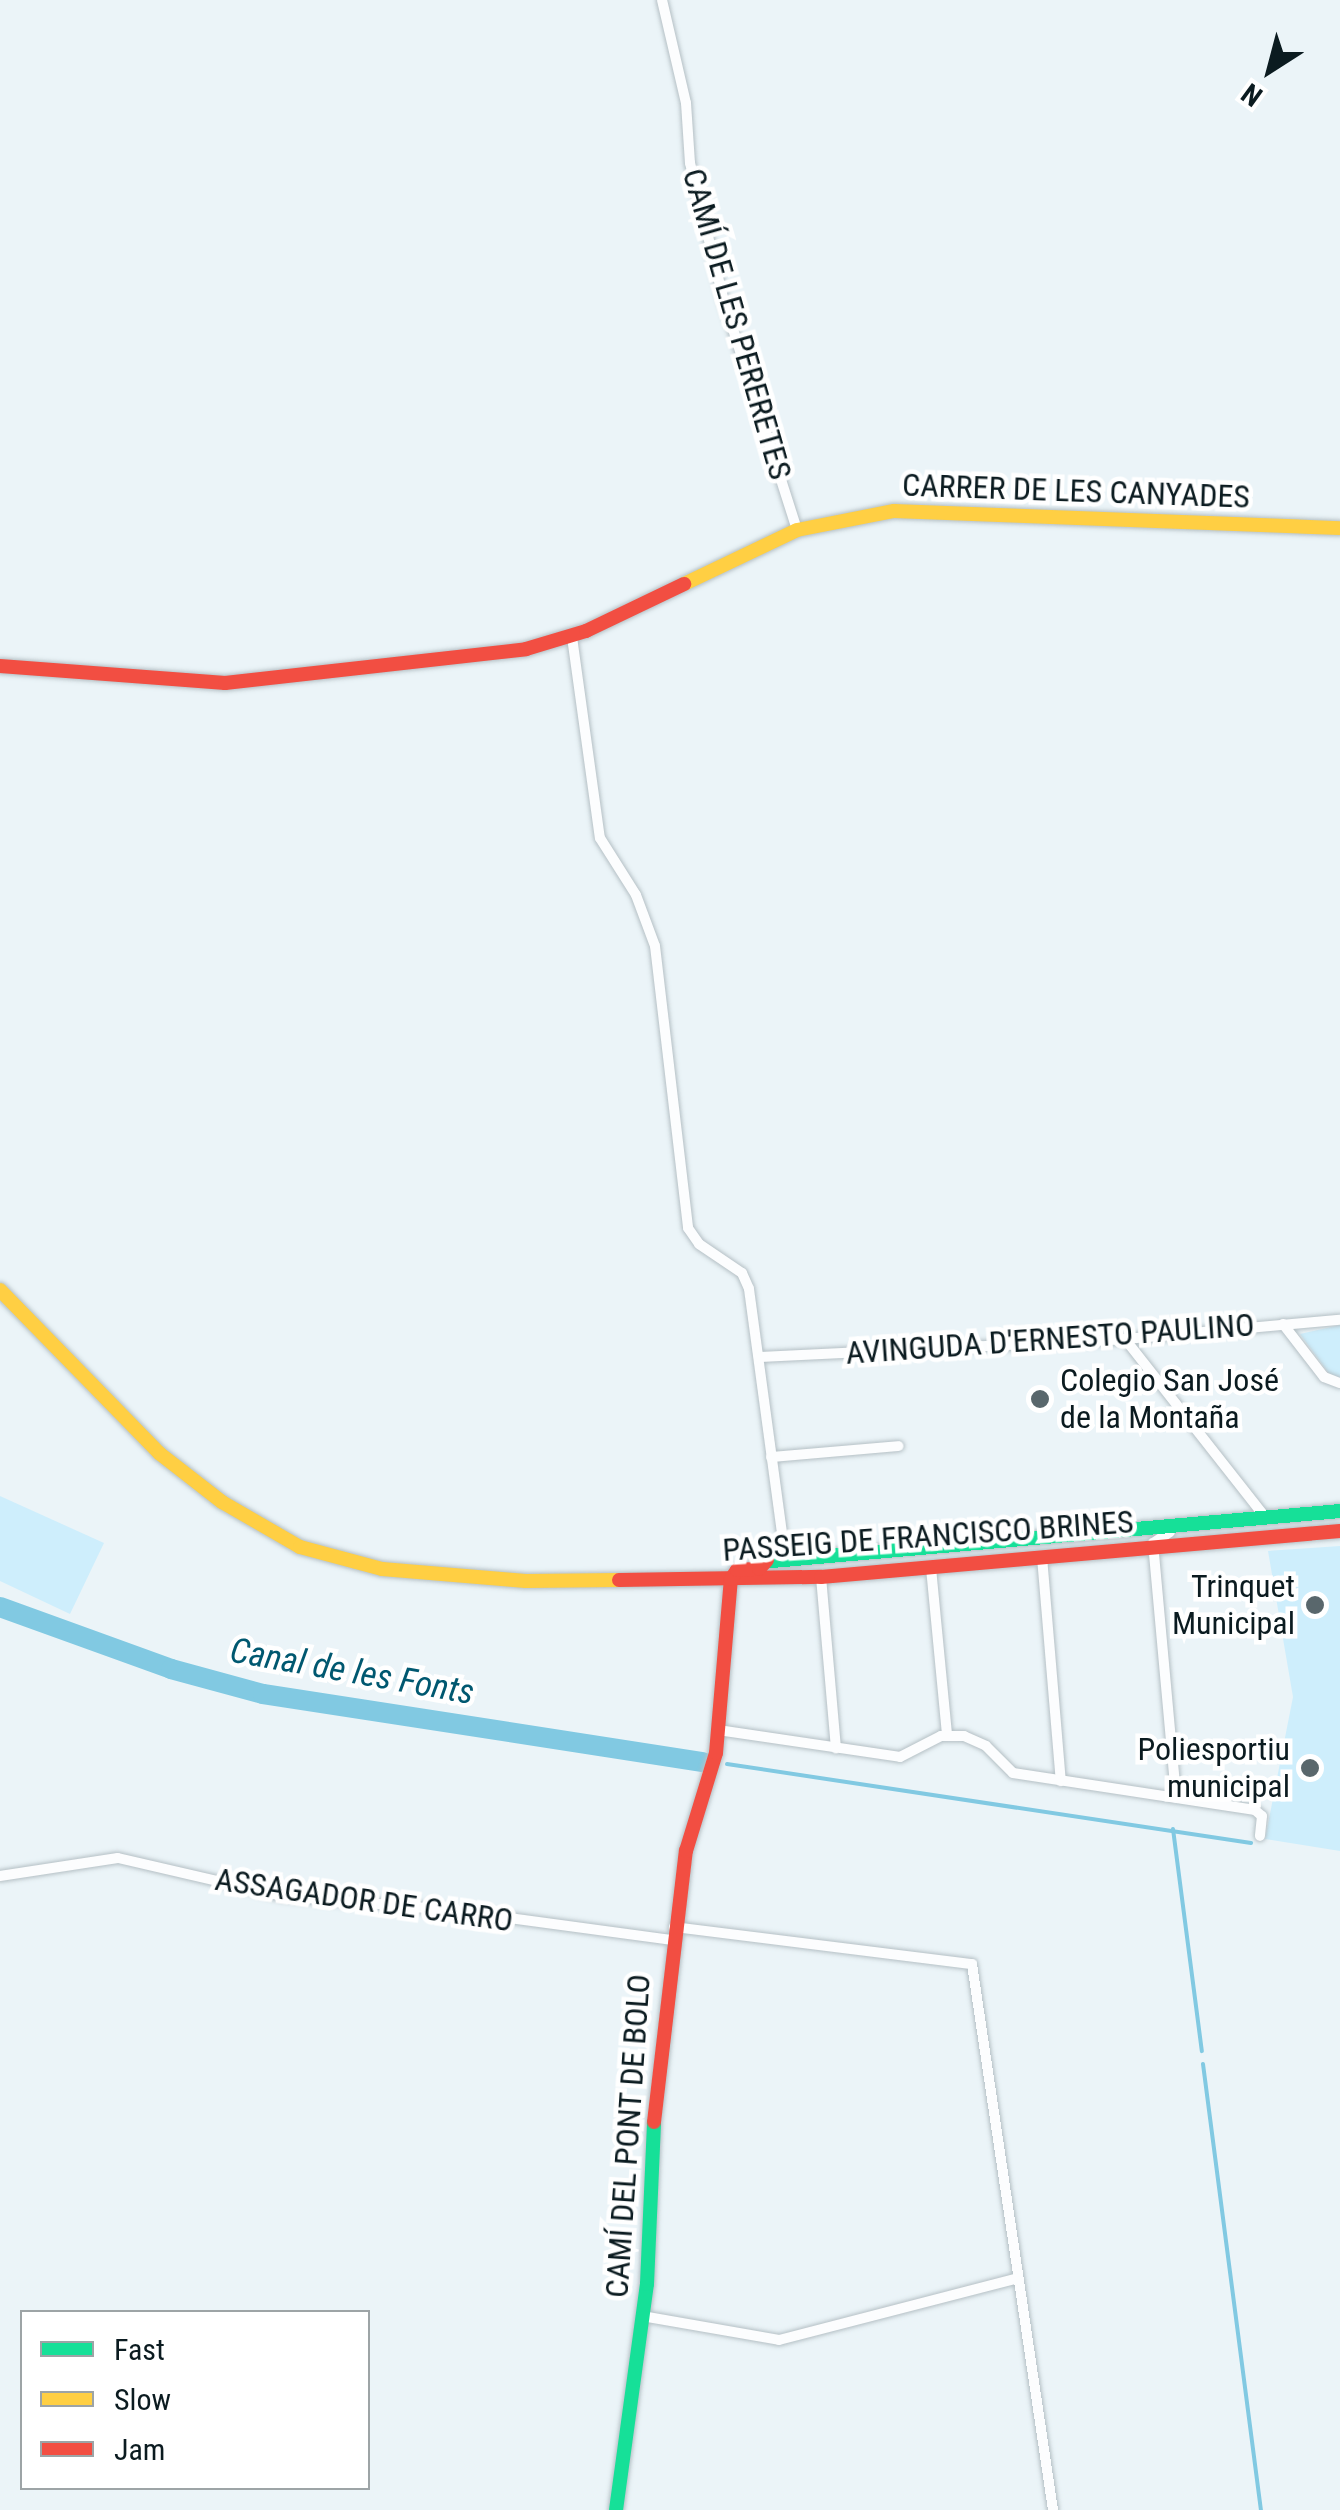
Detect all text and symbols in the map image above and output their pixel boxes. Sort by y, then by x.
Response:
north arrow [1220,20,1320,120]
text: N [1235,76,1269,113]
street label: CAMÍ DE LES PERERETES [674,164,800,484]
street label: CARRER DE LES CANYADES [901,466,1251,516]
street label: AVINGUDA D'ERNESTO PAULINO [844,1306,1256,1372]
place label: Colegio San José de la Montaña [1060,1362,1279,1437]
marker: Colegio San José de la Montaña [1029,1388,1051,1410]
street label: PASSEIG DE FRANCISCO BRINES [721,1502,1135,1570]
place label: Trinquet Municipal [1172,1568,1295,1643]
marker: Trinquet Municipal [1304,1594,1326,1616]
water label: Canal de les Fonts [227,1630,477,1714]
place label: Poliesportiu municipal [1137,1731,1290,1806]
marker: Poliesportiu municipal [1299,1757,1321,1779]
street label: ASSAGADOR DE CARRO [213,1860,515,1940]
street label: CAMÍ DEL PONT DE BOLO [598,1973,658,2299]
legend [20,2310,370,2490]
text: Fast [114,2332,165,2367]
text: Slow [114,2382,171,2417]
text: Jam [114,2432,165,2467]

